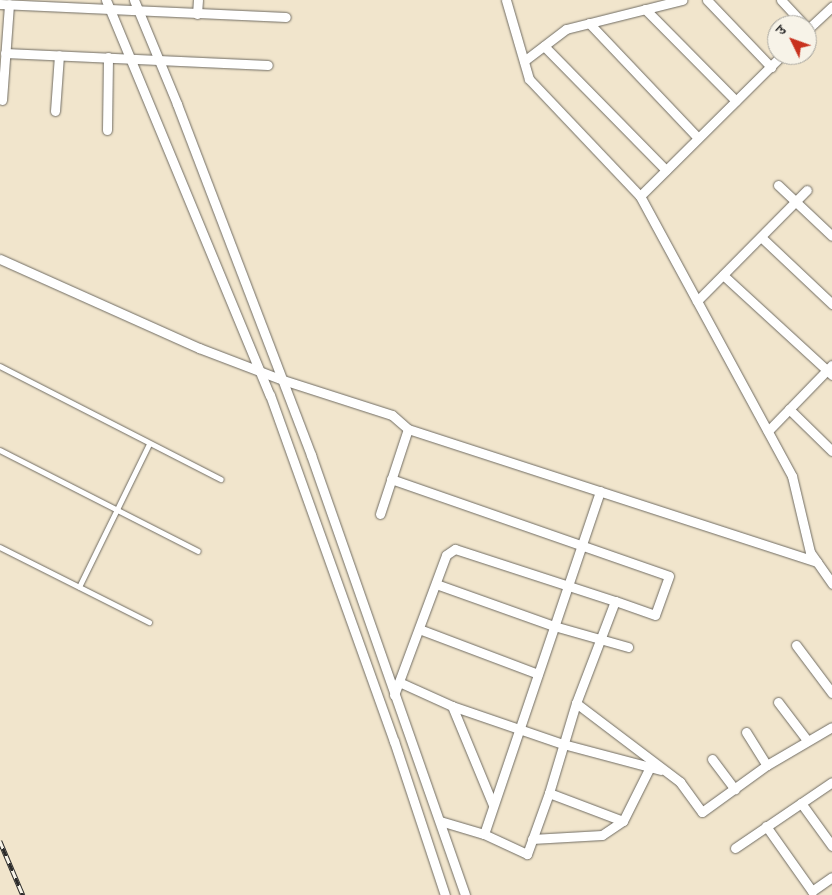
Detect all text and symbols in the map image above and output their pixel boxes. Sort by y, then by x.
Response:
north arrow [767,15,817,65]
text: उ [773,22,790,39]

